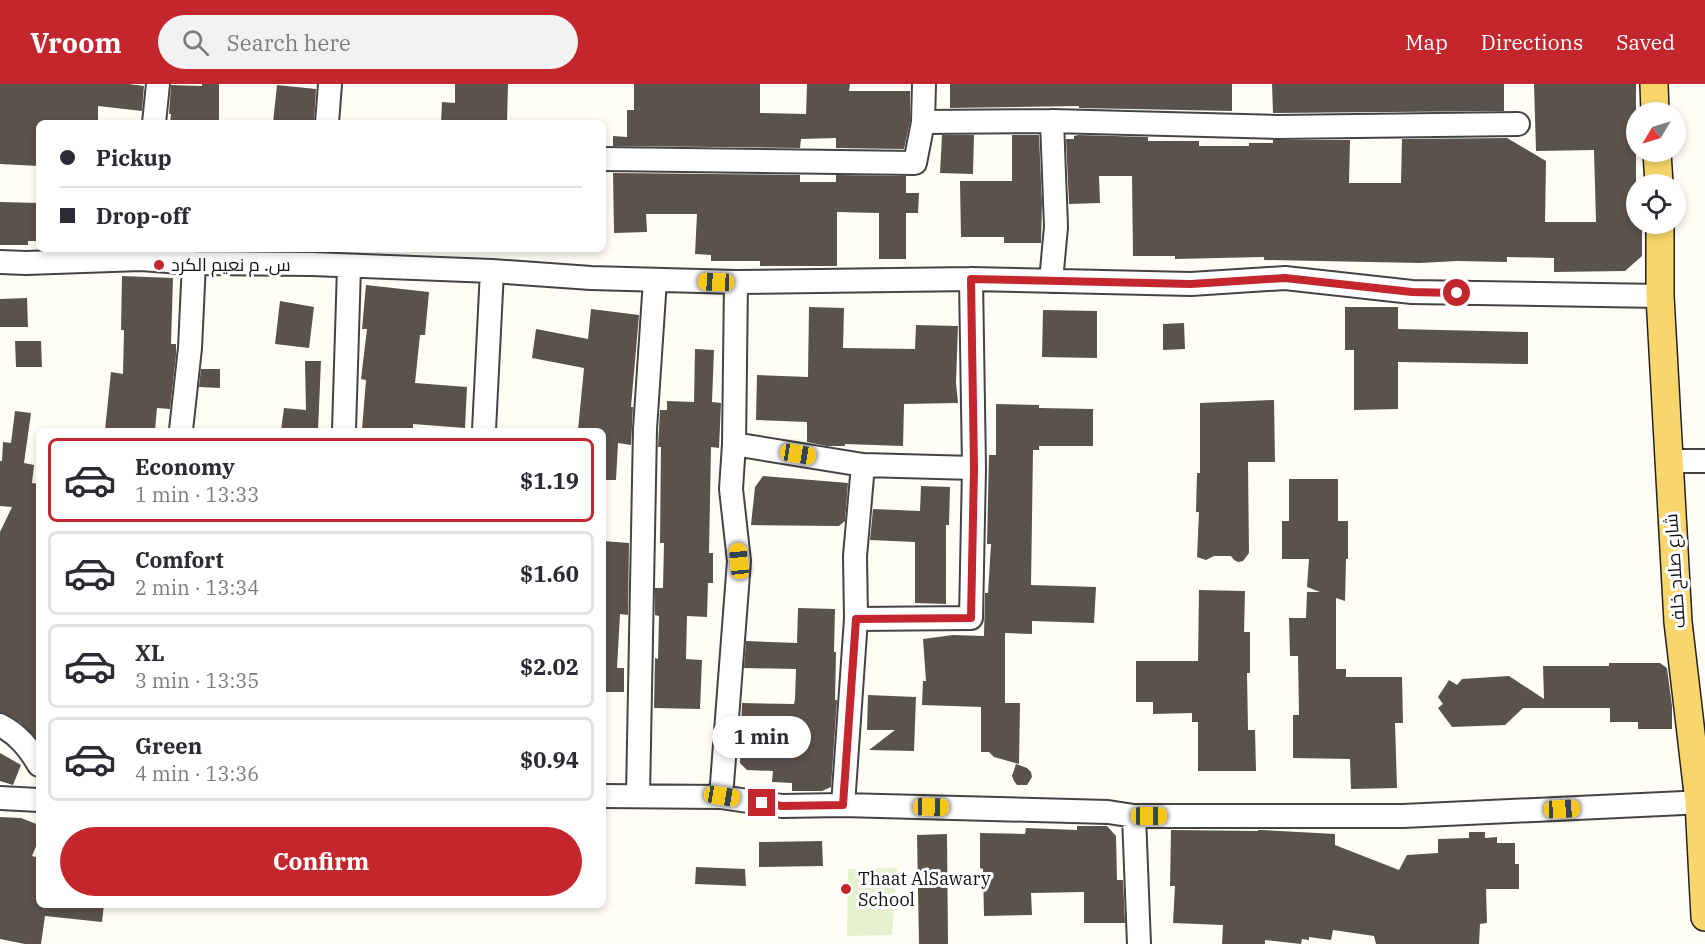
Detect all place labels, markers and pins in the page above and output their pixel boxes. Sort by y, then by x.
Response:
place label: س. م نعيم الكرد [171,253,291,277]
marker: س. م نعيم الكرد [152,258,166,272]
place label: Thaat AlSawary School [858,867,991,911]
marker: Thaat AlSawary School [839,882,853,896]

